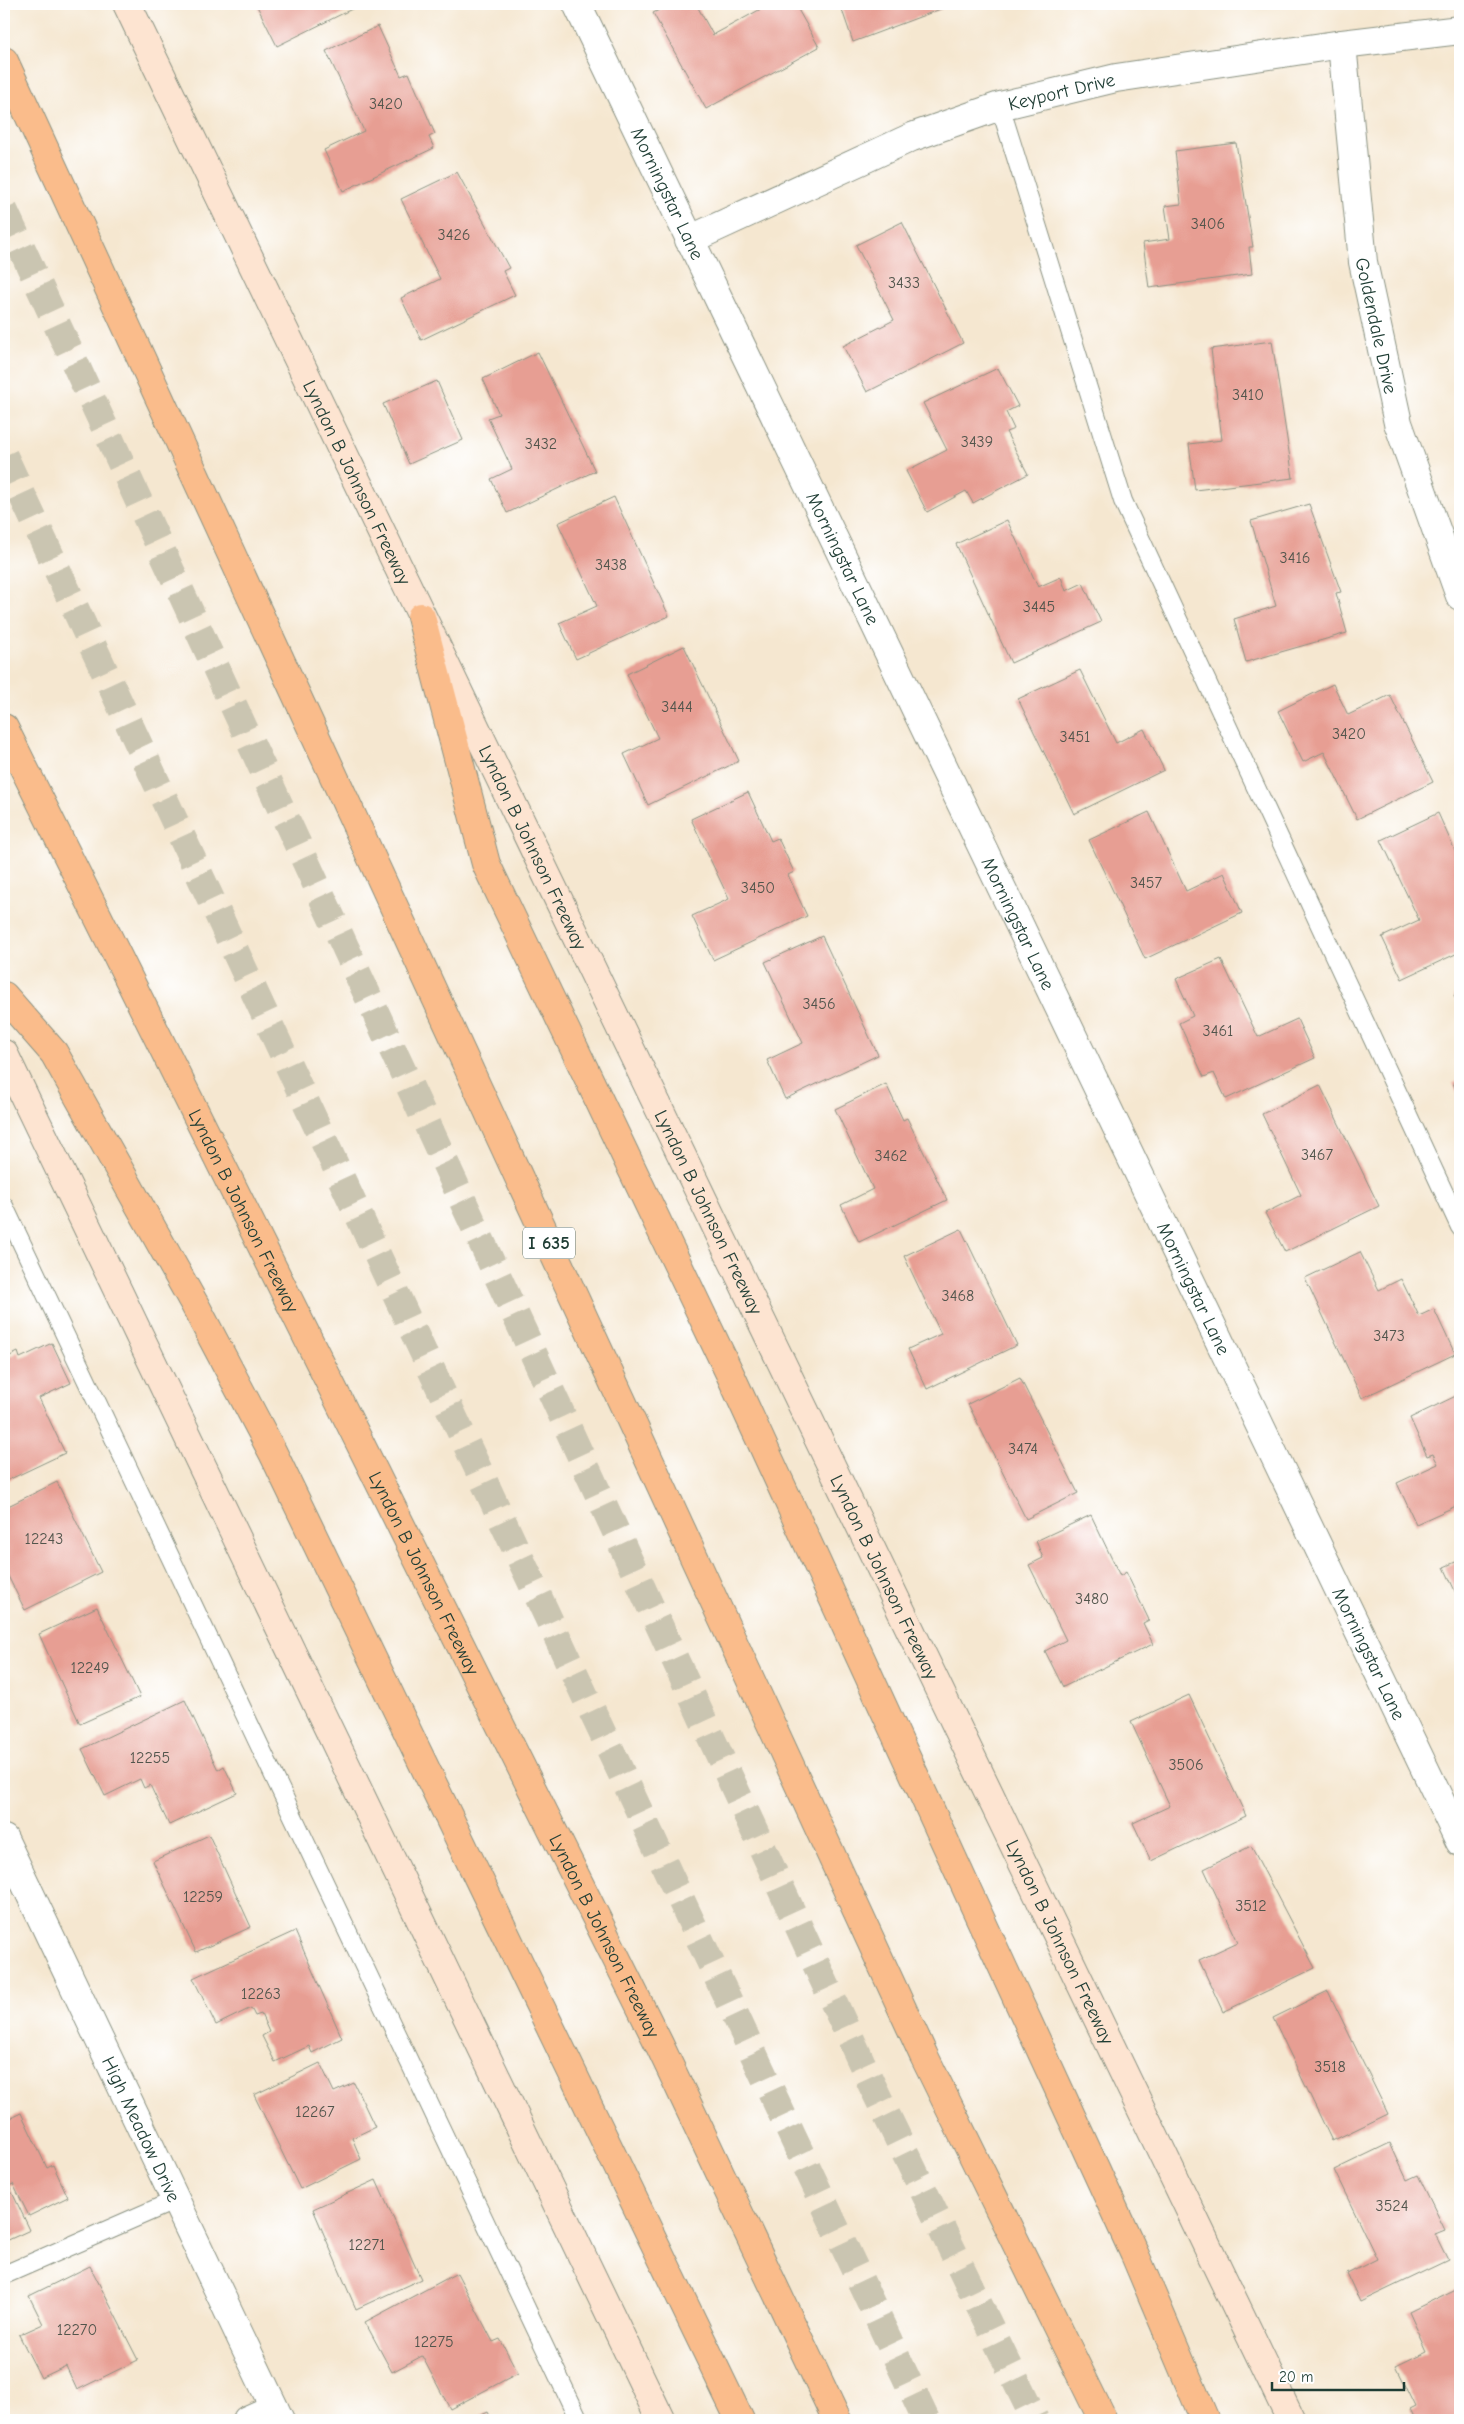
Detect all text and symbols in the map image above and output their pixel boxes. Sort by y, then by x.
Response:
street label: Keyport Drive [1006,69,1117,116]
house number: 3420 [369,95,403,113]
street label: Morningstar Lane [626,124,708,264]
house number: 3406 [1191,215,1225,233]
house number: 3426 [438,226,470,244]
street label: Goldendale Drive [1350,256,1401,396]
house number: 3433 [888,274,920,292]
street label: Lyndon B Johnson Freeway [298,377,415,589]
house number: 3410 [1232,386,1264,404]
house number: 3439 [961,433,993,451]
house number: 3432 [525,435,557,453]
street label: Morningstar Lane [801,489,884,629]
house number: 3416 [1280,549,1310,567]
house number: 3438 [595,556,627,574]
house number: 3445 [1023,598,1055,616]
house number: 3444 [661,698,693,716]
house number: 3420 [1332,725,1366,743]
house number: 3451 [1060,728,1090,746]
street label: Lyndon B Johnson Freeway [474,742,591,954]
street label: Morningstar Lane [977,854,1059,994]
house number: 3457 [1130,874,1162,892]
house number: 3450 [741,879,775,897]
house number: 3456 [802,995,836,1013]
house number: 3461 [1203,1022,1233,1040]
street label: Lyndon B Johnson Freeway [183,1106,303,1317]
street label: Lyndon B Johnson Freeway [650,1107,767,1319]
house number: 3467 [1301,1146,1333,1164]
house number: 3462 [875,1147,907,1165]
street label: Morningstar Lane [1152,1219,1234,1359]
road number: I 635 [523,1228,575,1258]
house number: 3468 [942,1287,974,1305]
house number: 3473 [1373,1327,1405,1345]
house number: 3474 [1008,1440,1038,1458]
street label: Lyndon B Johnson Freeway [364,1468,484,1679]
street label: Lyndon B Johnson Freeway [825,1471,943,1684]
house number: 12243 [25,1530,63,1548]
street label: Morningstar Lane [1327,1584,1410,1724]
house number: 3480 [1075,1590,1109,1608]
house number: 12249 [70,1659,110,1677]
house number: 12255 [130,1749,170,1767]
house number: 3506 [1168,1756,1204,1774]
street label: Lyndon B Johnson Freeway [544,1831,664,2042]
street label: Lyndon B Johnson Freeway [1001,1836,1119,2049]
house number: 12259 [183,1888,223,1906]
house number: 3512 [1235,1897,1267,1915]
house number: 12263 [241,1985,281,2003]
street label: High Meadow Drive [97,2053,185,2206]
house number: 3518 [1314,2058,1346,2076]
house number: 12267 [295,2103,335,2121]
house number: 3524 [1376,2197,1408,2215]
house number: 12271 [349,2236,385,2254]
house number: 12270 [57,2321,97,2339]
house number: 12275 [414,2333,454,2351]
scale bar [1272,2359,1404,2391]
text: 20 m [1279,2368,1313,2386]

